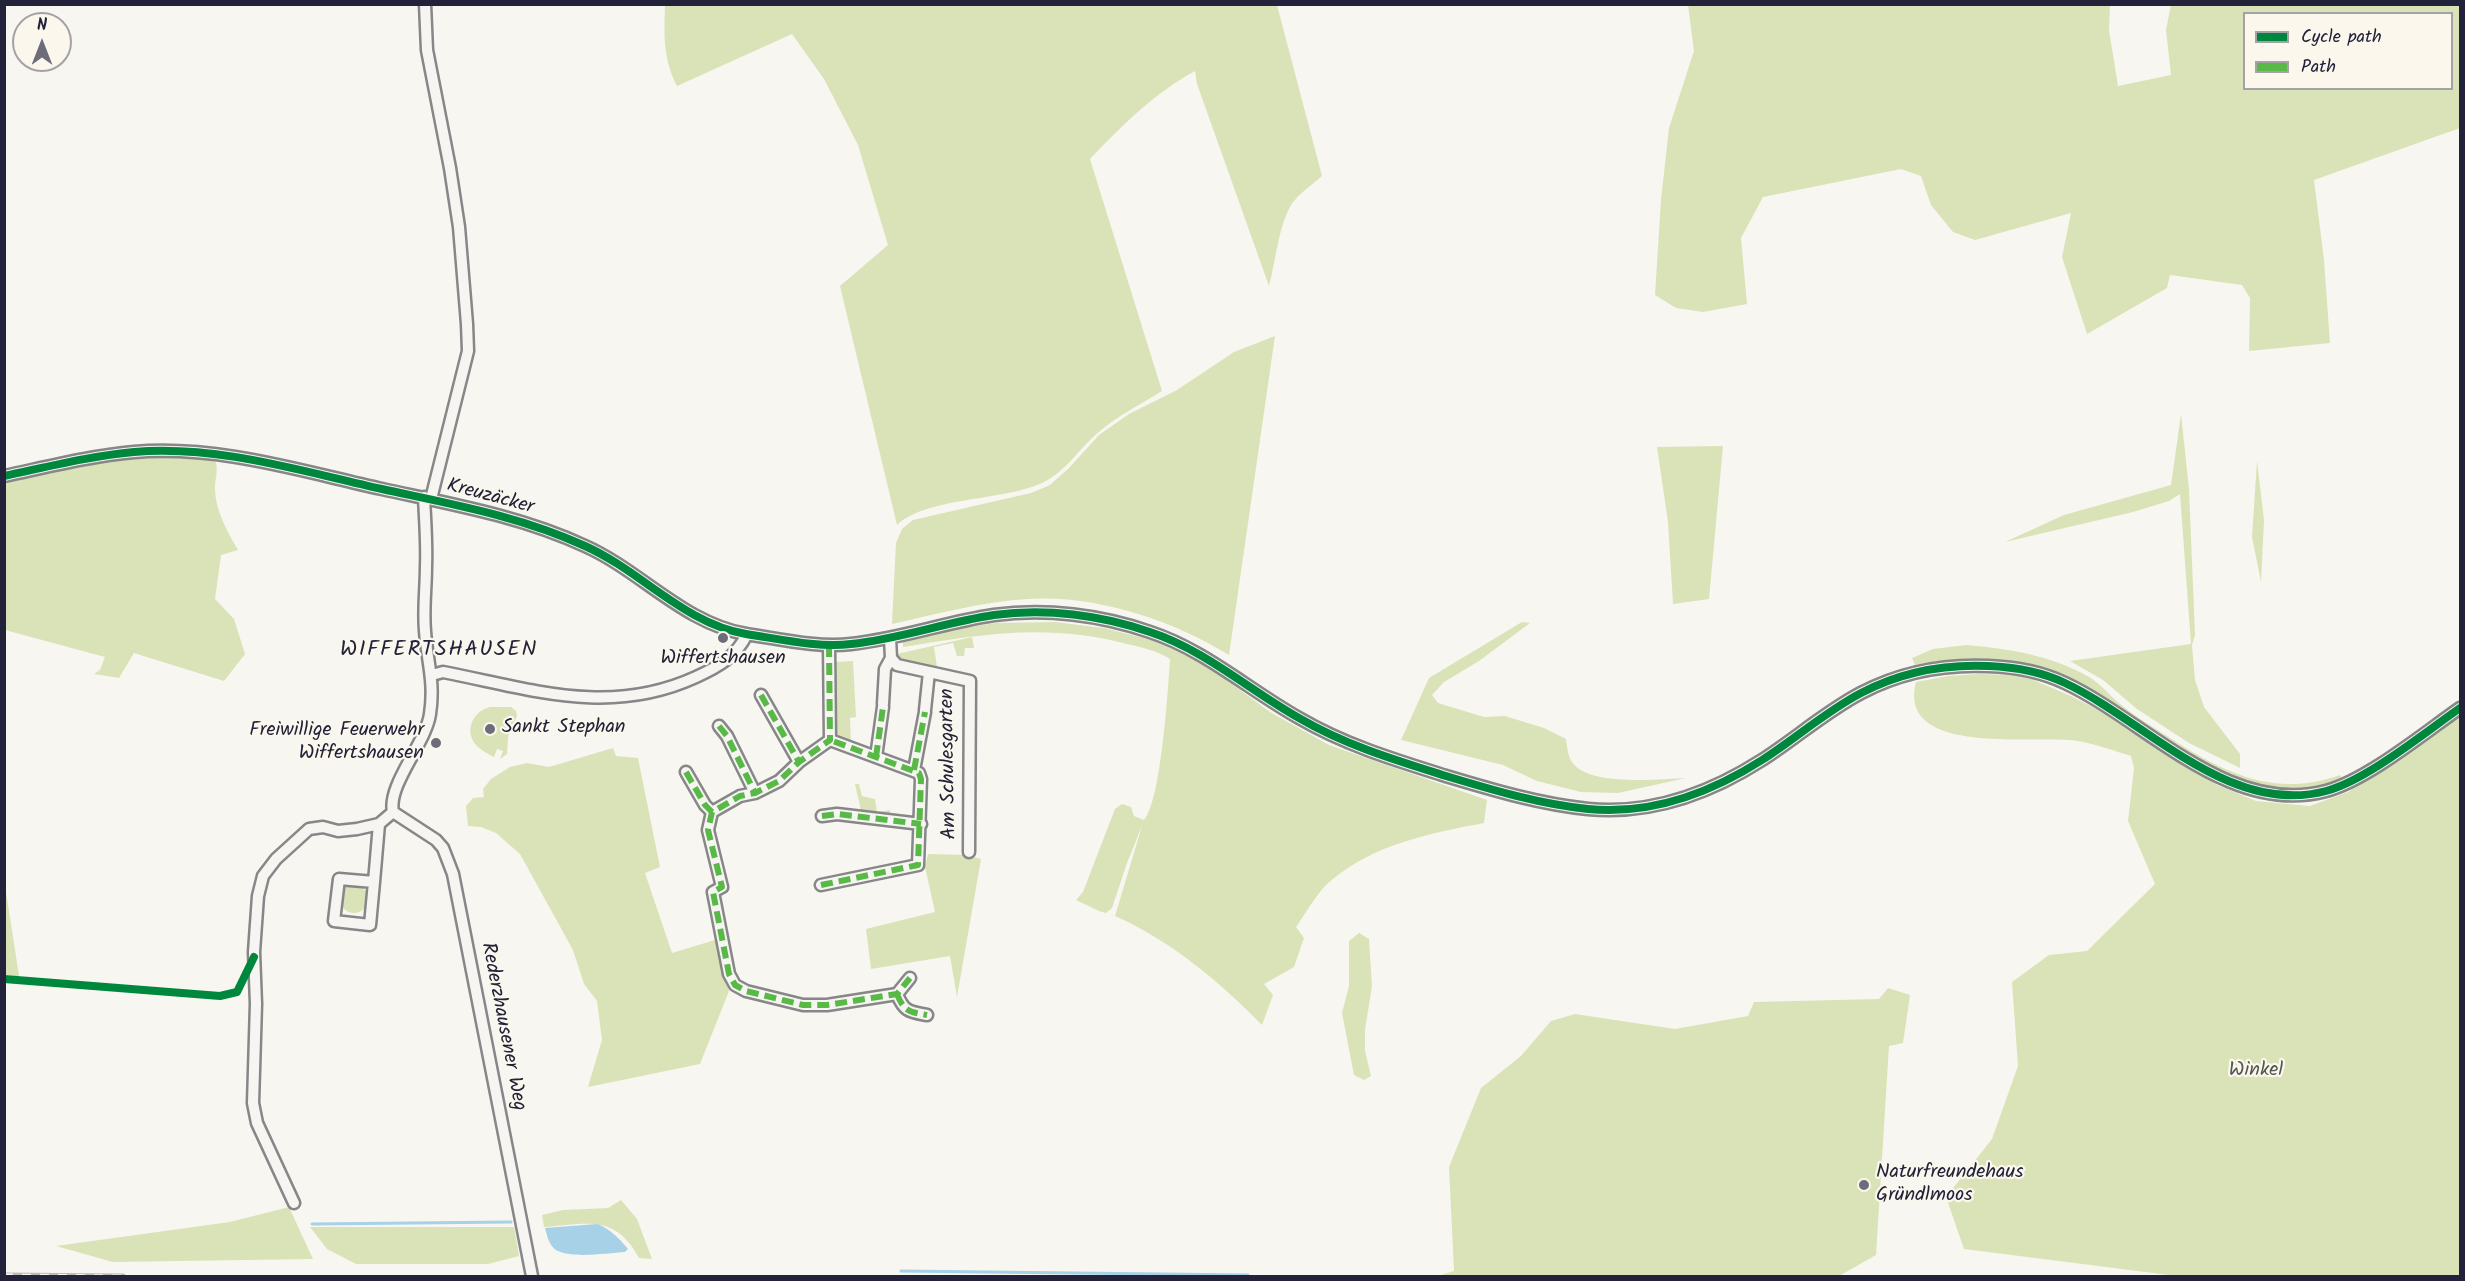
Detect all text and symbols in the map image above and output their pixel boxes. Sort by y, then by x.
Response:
north arrow [12,12,72,72]
legend [2243,12,2453,90]
text: N [37,13,47,38]
text: Cycle path [2301,23,2382,52]
text: Path [2301,53,2336,82]
street label: Kreuzäcker [444,475,536,521]
marker: Wiffertshausen [716,631,730,645]
district label: WIFFERTSHAUSEN [340,638,538,664]
place label: Wiffertshausen [660,648,786,672]
street label: Am Schulesgarten [937,688,963,840]
place label: Sankt Stephan [502,717,625,741]
place label: Freiwillige Feuerwehr Wiffertshausen [249,720,424,767]
marker: Sankt Stephan [483,722,497,736]
marker: Freiwillige Feuerwehr Wiffertshausen [429,736,443,750]
street label: Rederzhausener Weg [474,941,530,1113]
park label: Winkel [2229,1060,2283,1084]
place label: Naturfreundehaus Gründlmoos [1876,1162,2024,1209]
marker: Naturfreundehaus Gründlmoos [1857,1178,1871,1192]

